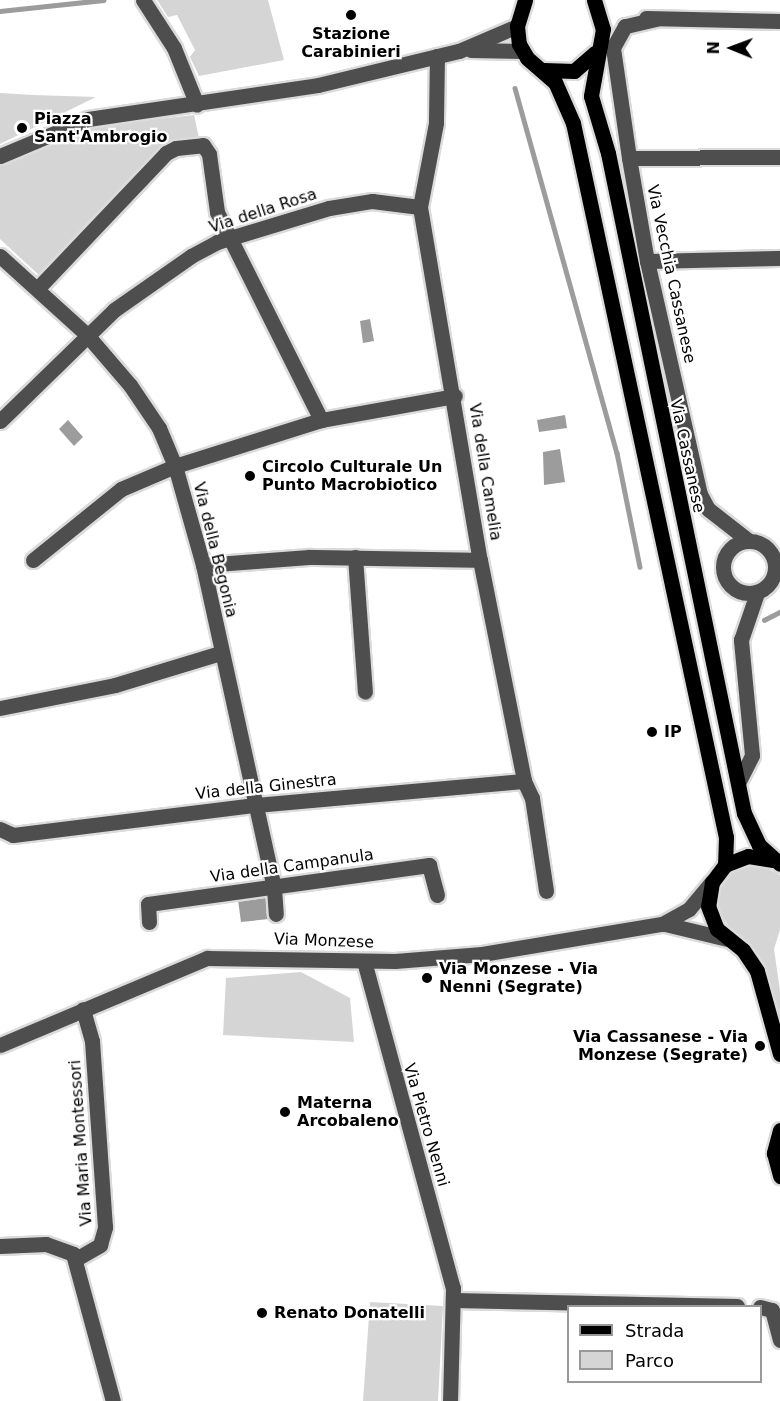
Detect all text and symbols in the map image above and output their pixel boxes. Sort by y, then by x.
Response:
marker: Stazione Carabinieri [344,8,358,22]
north arrow [702,18,762,78]
place label: Stazione Carabinieri [301,24,401,62]
text: N [704,41,723,55]
place label: Piazza Sant'Ambrogio [34,109,168,147]
marker: Piazza Sant'Ambrogio [15,121,29,135]
street label: Via Vecchia Cassanese [643,183,699,365]
street label: Via della Rosa [207,185,319,237]
street label: Via Cassanese [666,397,708,515]
street label: Via della Camelia [465,402,505,542]
place label: Circolo Culturale Un Punto Macrobiotico [262,457,442,495]
marker: Circolo Culturale Un Punto Macrobiotico [243,469,257,483]
street label: Via della Begonia [189,480,241,620]
place label: IP [664,722,682,742]
marker: IP [645,725,659,739]
street label: Via della Ginestra [195,770,337,804]
street label: Via della Campanula [209,845,375,887]
street label: Via Monzese [274,930,374,952]
place label: Via Monzese - Via Nenni (Segrate) [439,959,598,997]
marker: Via Monzese - Via Nenni (Segrate) [420,971,434,985]
place label: Via Cassanese - Via Monzese (Segrate) [573,1027,748,1065]
marker: Via Cassanese - Via Monzese (Segrate) [753,1039,767,1053]
street label: Via Maria Montessori [66,1059,96,1227]
street label: Via Pietro Nenni [399,1061,453,1189]
place label: Materna Arcobaleno [297,1093,399,1131]
marker: Materna Arcobaleno [278,1105,292,1119]
place label: Renato Donatelli [274,1303,425,1323]
legend [567,1305,762,1383]
marker: Renato Donatelli [255,1306,269,1320]
text: Strada [625,1320,684,1341]
text: Parco [625,1350,674,1371]

